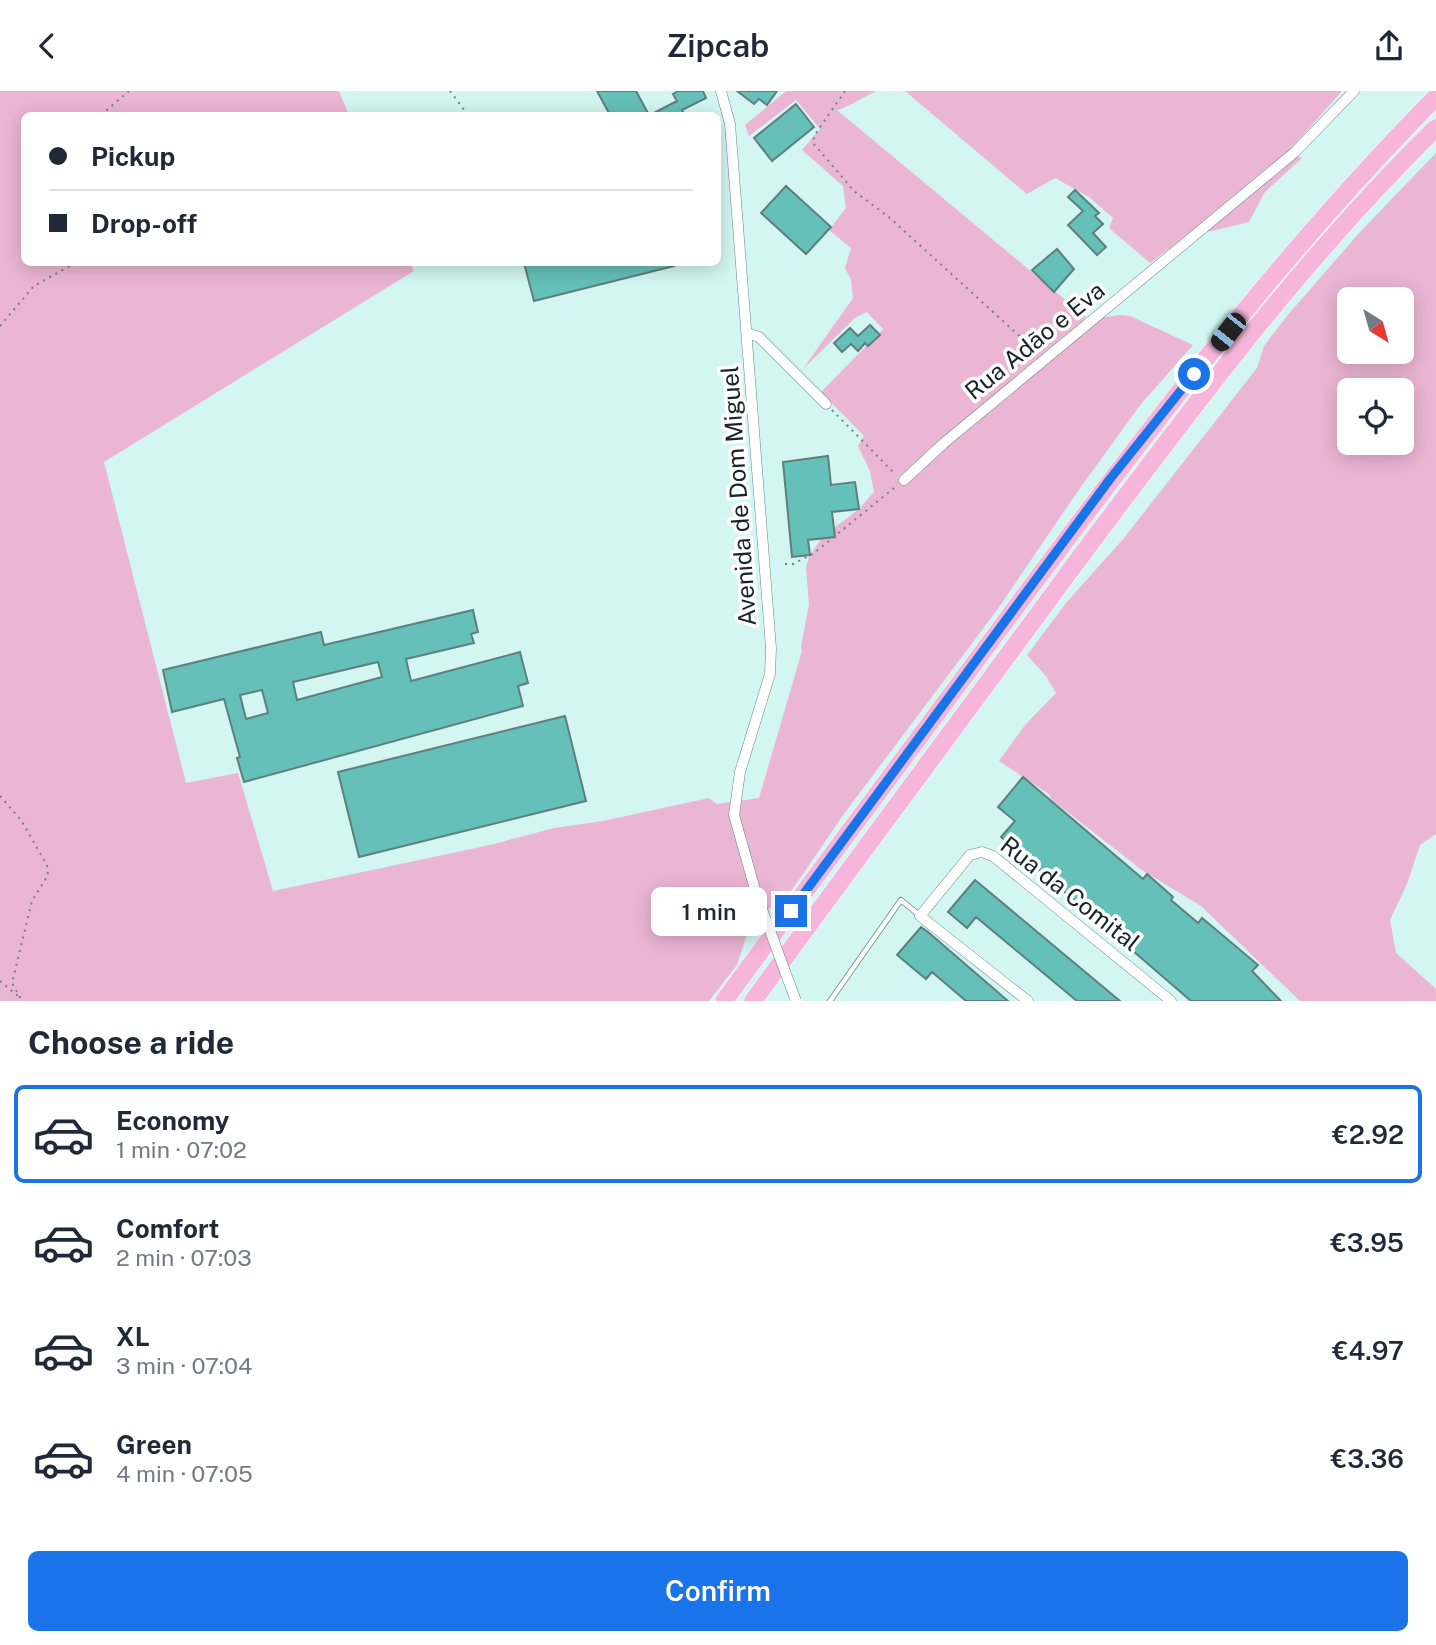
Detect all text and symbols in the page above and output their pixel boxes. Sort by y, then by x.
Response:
icon: back [28,27,66,65]
text: Zipcab [667,27,769,64]
icon: share [1370,27,1408,65]
text: Pickup [91,141,175,172]
text: Drop-off [91,208,197,239]
street label: Rua Adão e Eva [959,275,1110,405]
north arrow [1337,287,1414,364]
map controls [1337,287,1414,455]
car [1207,309,1250,355]
route start [1178,358,1210,390]
street label: Avenida de Dom Miguel [715,365,761,627]
button: locate [1337,378,1414,455]
street label: Rua da Comital [996,830,1146,956]
callout: 1 min [651,887,766,935]
route end [775,895,807,927]
text: 1 min [682,898,736,925]
text: Choose a ride [28,1024,234,1061]
icon: car [32,1103,95,1166]
text: Economy [116,1105,229,1136]
text: €2.92 [1332,1119,1404,1150]
text: 1 min · 07:02 [116,1136,247,1163]
icon: car [32,1211,95,1274]
text: Comfort [116,1213,219,1244]
text: €3.95 [1330,1227,1404,1258]
text: 2 min · 07:03 [116,1244,252,1271]
icon: car [32,1319,95,1382]
text: XL [116,1321,150,1352]
text: €4.97 [1332,1335,1404,1366]
text: 3 min · 07:04 [116,1352,253,1379]
icon: car [32,1427,95,1490]
text: Green [116,1429,192,1460]
text: €3.36 [1331,1443,1404,1474]
text: 4 min · 07:05 [116,1460,253,1487]
button: Confirm [28,1551,1408,1631]

